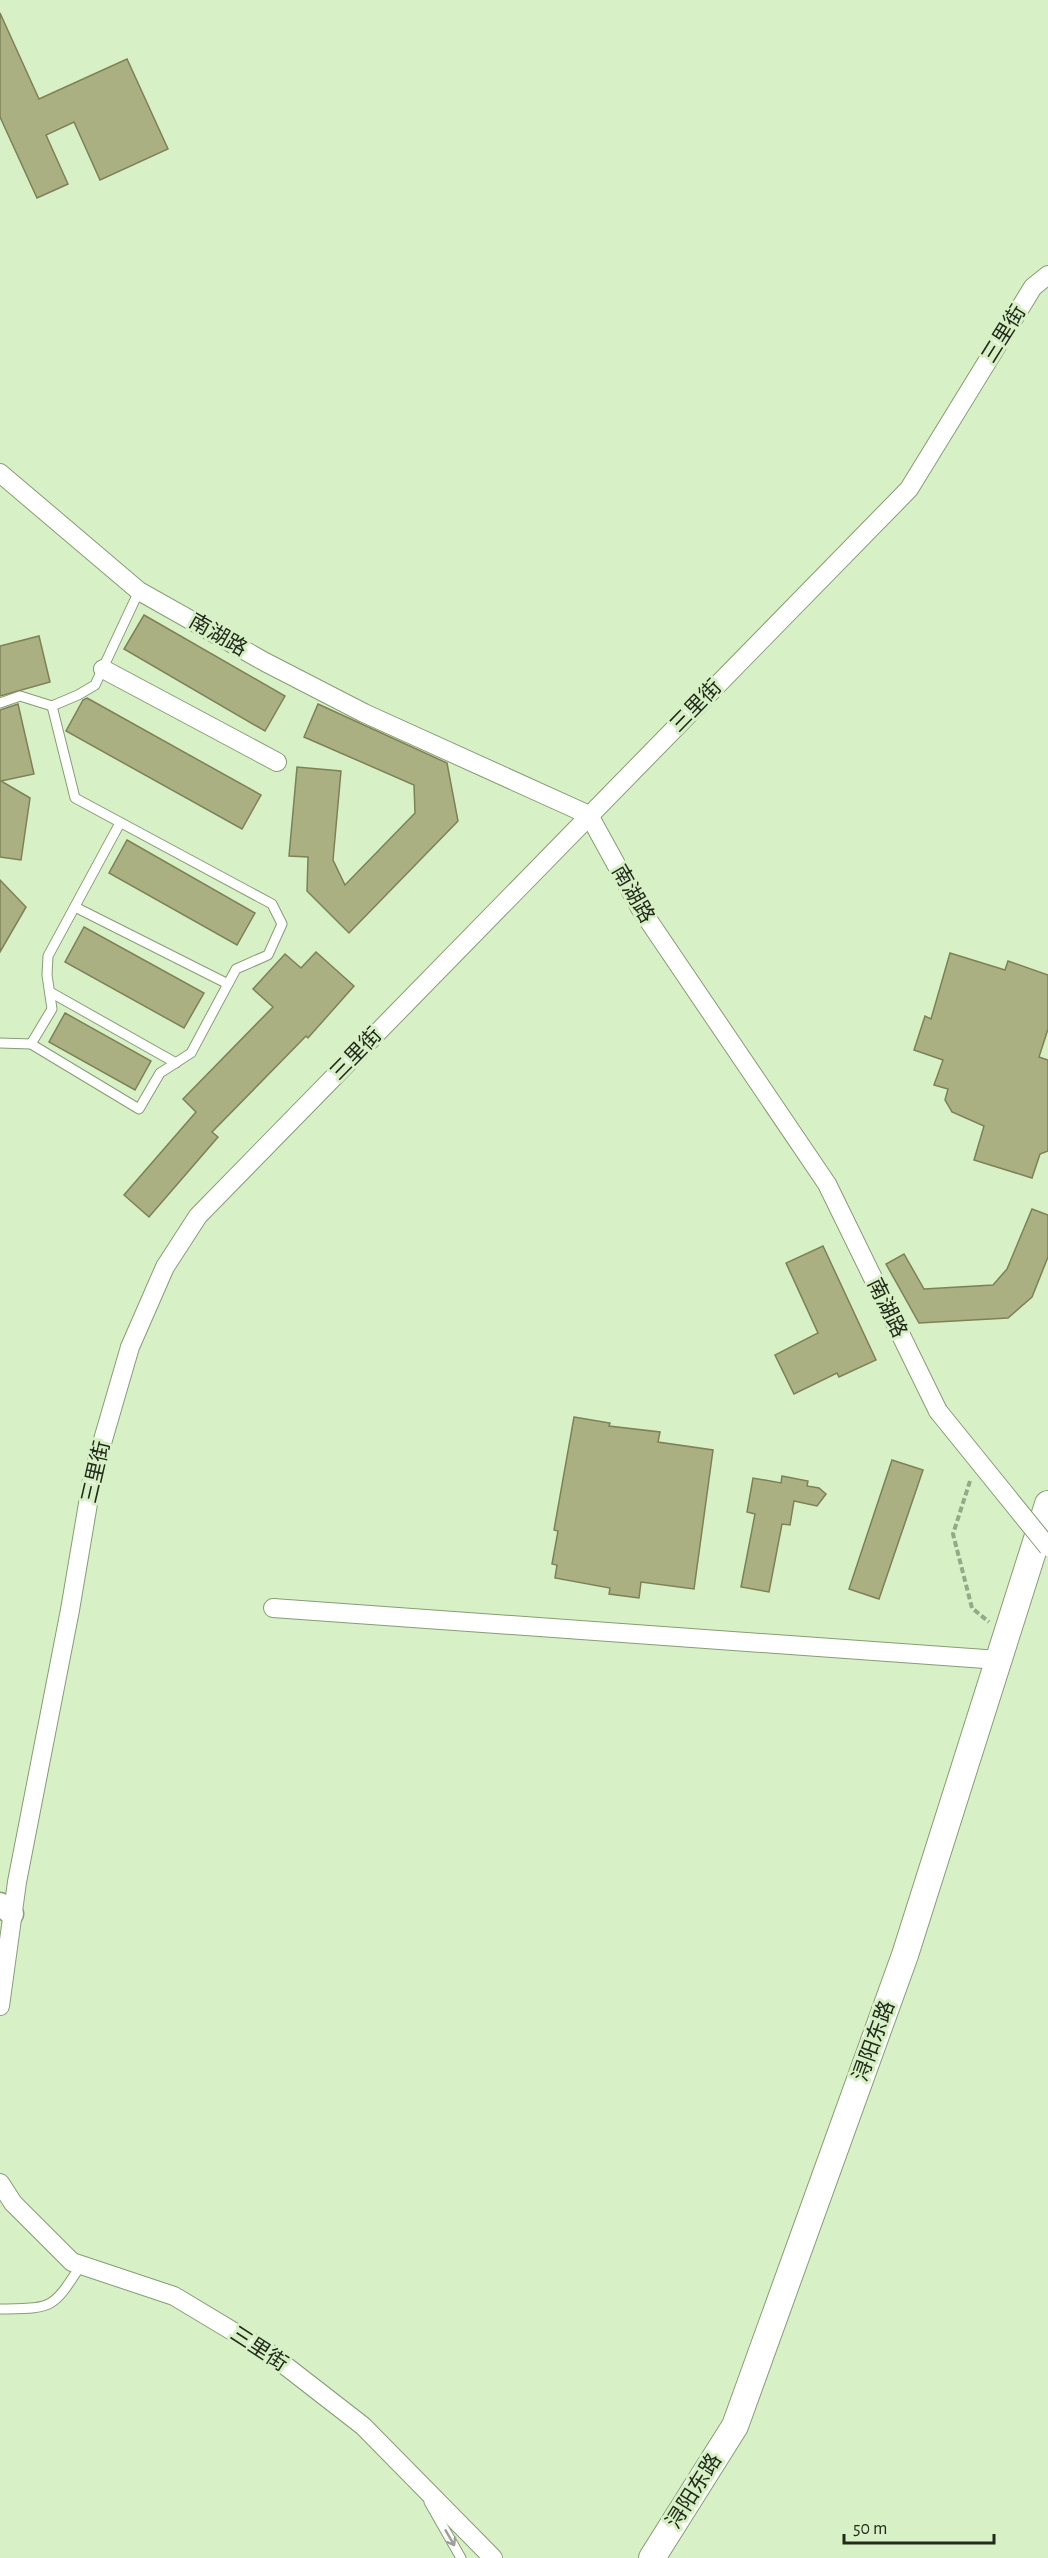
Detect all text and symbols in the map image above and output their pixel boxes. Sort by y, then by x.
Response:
street label: 三里街 [978,301,1030,366]
street label: 南湖路 [185,609,251,660]
street label: 三里街 [666,675,725,736]
street label: 南湖路 [608,861,659,927]
street label: 三里街 [326,1023,385,1084]
street label: 南湖路 [864,1275,911,1341]
street label: 三里街 [78,1439,113,1505]
street label: 浔阳东路 [849,1998,898,2084]
street label: 三里街 [227,2322,292,2375]
street label: 浔阳东路 [662,2449,725,2532]
scale bar [844,2507,994,2545]
text: 50 m [853,2520,887,2538]
one-way arrow [444,2529,456,2546]

